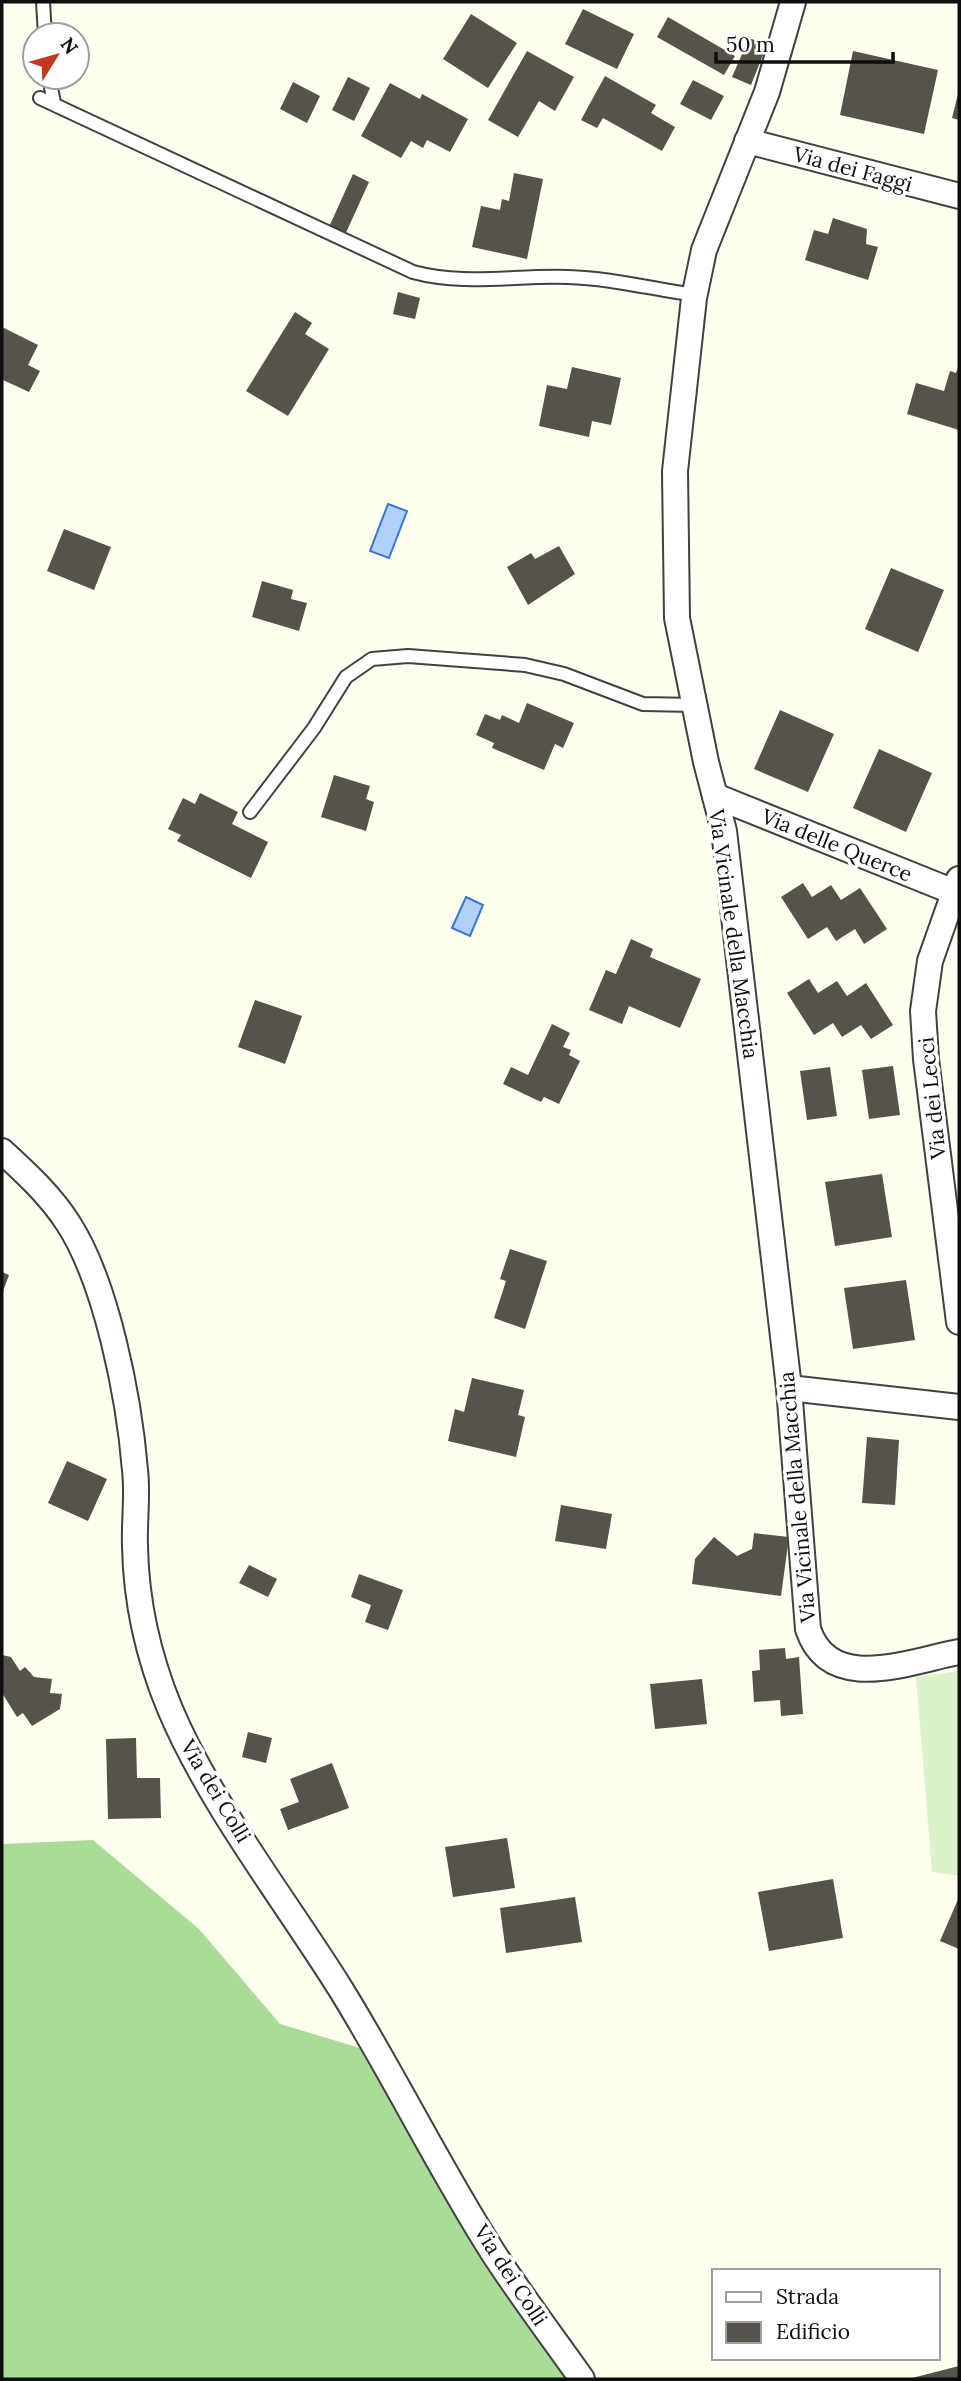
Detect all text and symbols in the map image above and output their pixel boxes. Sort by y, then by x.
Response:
north arrow [21,21,91,91]
scale bar [716,21,893,65]
text: 50 m [726,31,775,58]
text: N [56,33,84,59]
street label: Via dei Faggi [790,140,916,198]
street label: Via delle Querce [757,802,916,887]
street label: Via Vicinale della Macchia [703,807,765,1061]
street label: Via dei Lecci [912,1036,952,1161]
street label: Via Vicinale della Macchia [773,1370,822,1625]
street label: Via dei Colli [174,1734,257,1847]
street label: Via dei Colli [468,2218,554,2331]
legend [712,2269,940,2360]
text: Strada [776,2283,839,2310]
text: Edificio [776,2318,850,2345]

